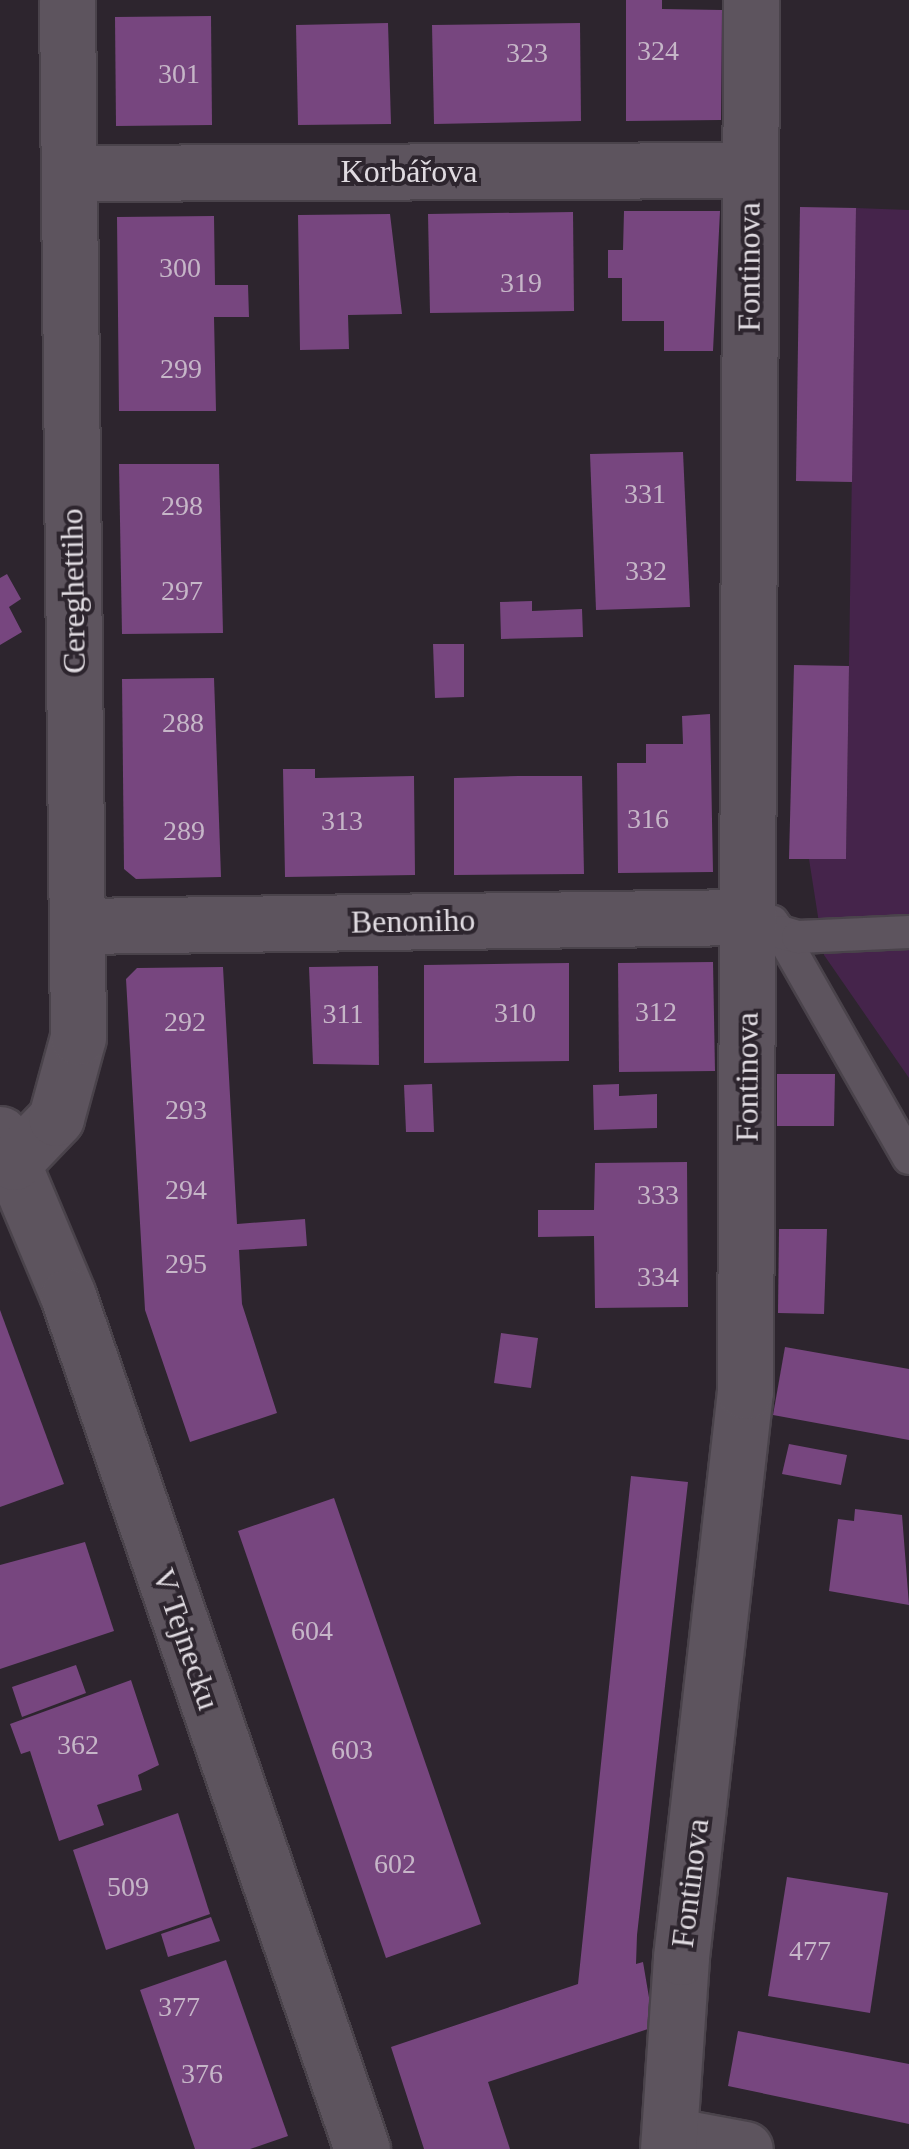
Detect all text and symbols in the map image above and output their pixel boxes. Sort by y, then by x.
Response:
house number: 324 [637,34,679,68]
house number: 323 [506,36,548,70]
house number: 301 [158,57,200,91]
street label: Korbářova [341,152,477,190]
street label: Fontinova [730,202,768,332]
house number: 300 [159,251,201,285]
house number: 319 [500,266,542,300]
house number: 299 [160,352,202,386]
house number: 331 [624,477,666,511]
house number: 298 [161,489,203,523]
street label: Cereghettiho [52,508,94,674]
house number: 332 [625,554,667,588]
house number: 297 [161,574,203,608]
house number: 288 [162,706,204,740]
house number: 316 [627,802,669,836]
house number: 313 [321,804,363,838]
house number: 289 [163,814,205,848]
street label: Benoniho [350,901,476,941]
house number: 312 [635,995,677,1029]
house number: 310 [494,996,536,1030]
house number: 311 [323,997,363,1031]
house number: 292 [164,1005,206,1039]
street label: Fontinova [728,1012,766,1142]
house number: 293 [165,1093,207,1127]
house number: 294 [165,1173,207,1207]
house number: 333 [637,1178,679,1212]
house number: 295 [165,1247,207,1281]
house number: 334 [637,1260,679,1294]
street label: V Tejnecku [144,1563,228,1715]
house number: 604 [291,1614,333,1648]
house number: 362 [57,1728,99,1762]
house number: 603 [331,1733,373,1767]
street label: Fontinova [663,1816,717,1950]
house number: 602 [374,1847,416,1881]
house number: 509 [107,1870,149,1904]
house number: 477 [789,1934,831,1968]
house number: 377 [158,1990,200,2024]
house number: 376 [181,2057,223,2091]

